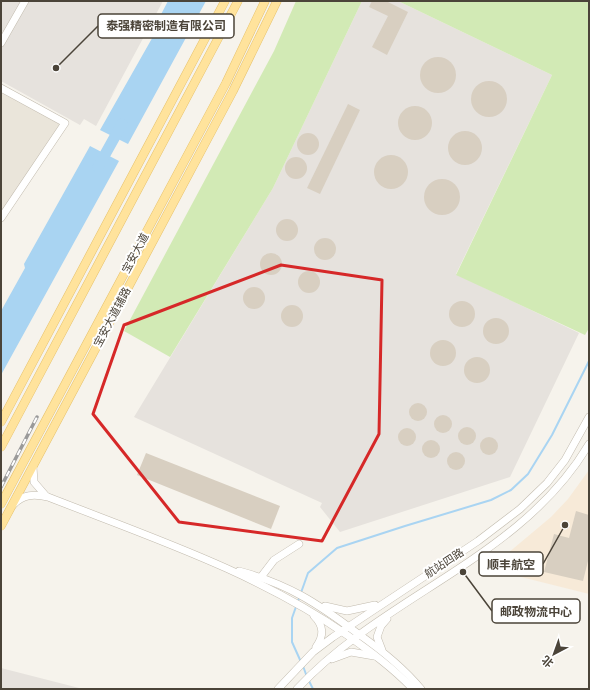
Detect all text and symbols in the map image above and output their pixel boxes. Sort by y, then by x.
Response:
callout: 泰强精密制造有限公司 [98,14,234,38]
text: 泰强精密制造有限公司 [106,18,226,34]
street label: 宝安大道 [118,230,152,276]
street label: 宝安大道辅路 [90,285,134,349]
street label: 航站四路 [422,545,466,581]
callout: 顺丰航空 [479,552,543,576]
text: 顺丰航空 [487,557,535,573]
callout: 邮政物流中心 [492,599,580,623]
text: 邮政物流中心 [500,604,572,620]
north arrow [534,634,574,674]
text: 北 [539,653,556,670]

